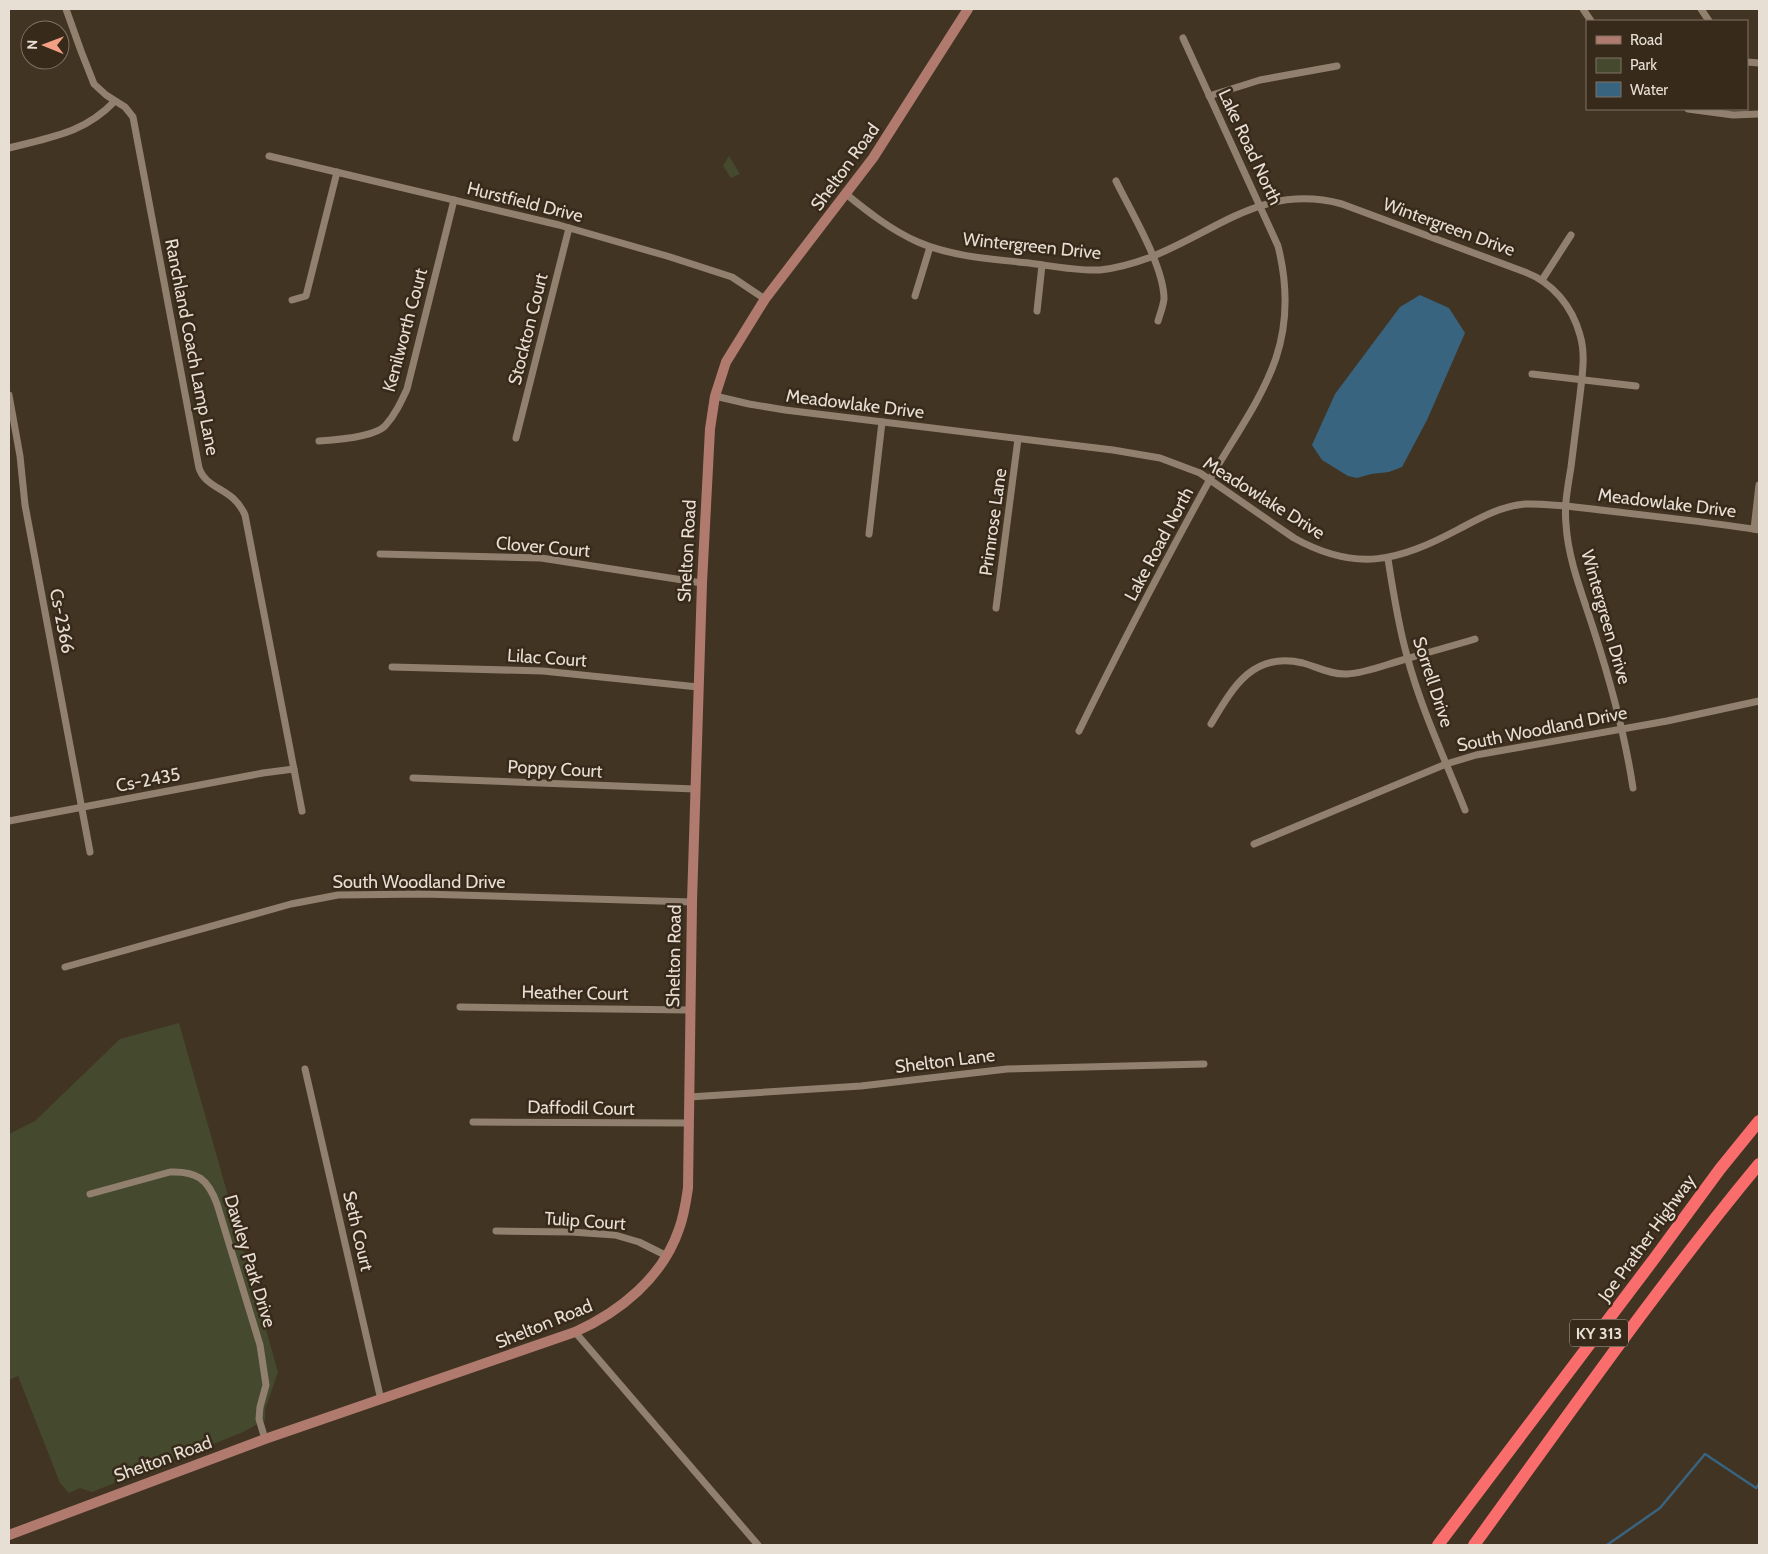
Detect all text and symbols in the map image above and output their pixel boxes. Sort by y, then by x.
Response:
north arrow [20,20,70,70]
legend [1586,20,1748,110]
text: Road [1630,31,1663,49]
text: N [23,40,41,50]
text: Park [1630,56,1657,74]
text: Water [1630,81,1668,99]
street label: Lake Road North [1214,85,1286,209]
street label: Shelton Road [806,119,884,215]
street label: Hurstfield Drive [465,177,585,227]
street label: Wintergreen Drive [1380,193,1518,261]
street label: Wintergreen Drive [962,228,1102,264]
street label: Ranchland Coach Lamp Lane [160,237,224,457]
street label: Kenilworth Court [378,266,432,394]
street label: Stockton Court [503,271,553,387]
street label: Meadowlake Drive [785,385,925,423]
street label: Meadowlake Drive [1199,452,1329,544]
street label: Primrose Lane [975,467,1011,577]
street label: Lake Road North [1120,483,1198,605]
street label: Meadowlake Drive [1597,484,1737,522]
street label: Shelton Road [673,499,701,603]
street label: Clover Court [495,532,591,562]
street label: Wintergreen Drive [1576,547,1636,687]
street label: Cs-2366 [45,587,79,655]
street label: Sorrell Drive [1408,634,1458,730]
street label: Lilac Court [506,644,588,672]
street label: South Woodland Drive [1455,702,1629,756]
street label: Poppy Court [507,756,603,782]
street label: Cs-2435 [114,763,182,797]
street label: South Woodland Drive [332,871,506,893]
street label: Shelton Road [662,905,686,1007]
street label: Heather Court [521,981,629,1005]
street label: Shelton Lane [894,1044,996,1078]
street label: Daffodil Court [527,1096,635,1120]
street label: Joe Prather Highway [1593,1170,1700,1307]
street label: Seth Court [338,1189,378,1273]
street label: Dawley Park Drive [219,1192,281,1330]
street label: Tulip Court [544,1207,626,1235]
street label: Shelton Road [492,1295,596,1353]
road number: KY 313 [1570,1320,1628,1346]
street label: Shelton Road [111,1431,215,1487]

